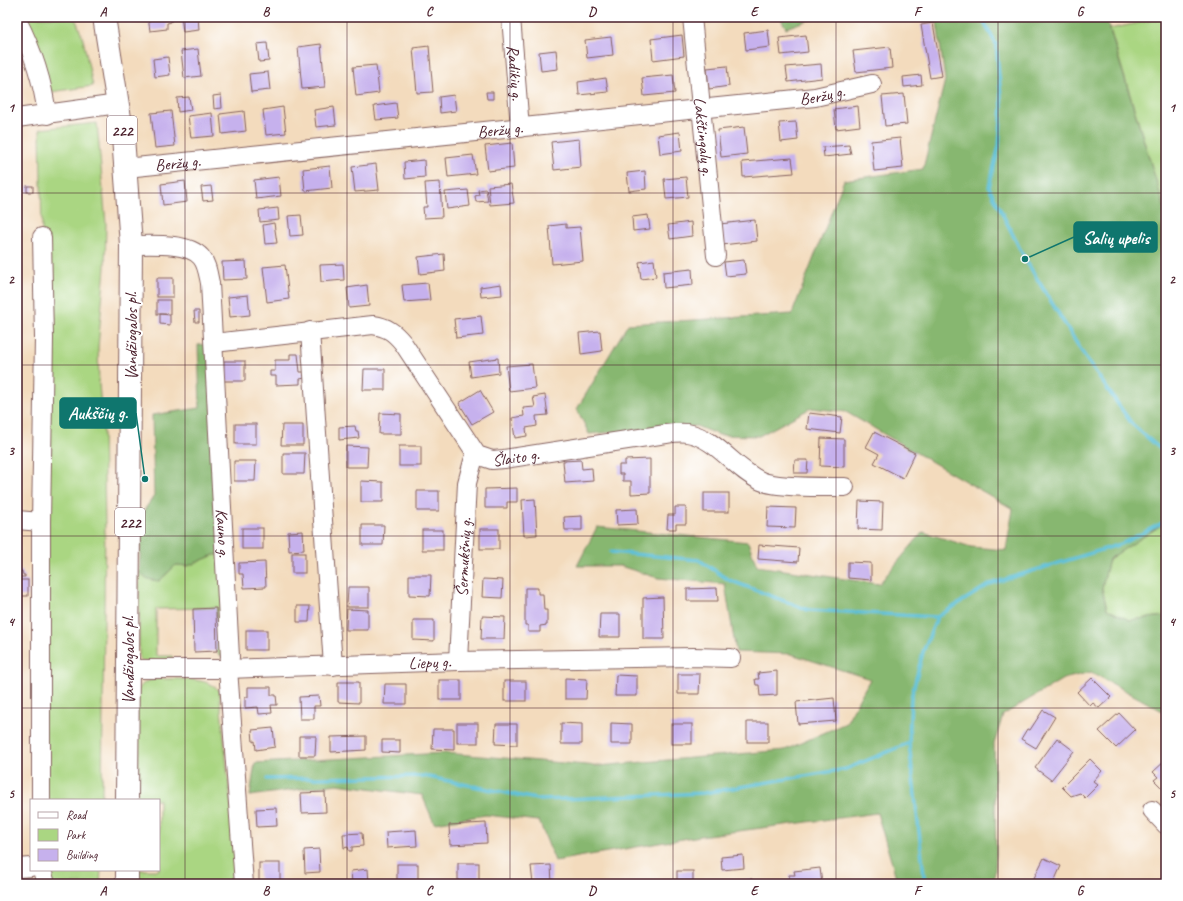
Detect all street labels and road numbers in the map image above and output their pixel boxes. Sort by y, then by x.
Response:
street label: Radikių g. [502,44,528,102]
street label: Beržų g. [799,80,848,110]
street label: Lakštingalų g. [689,96,718,177]
road number: 222 [107,116,137,144]
street label: Beržų g. [476,117,524,143]
street label: Beržų g. [154,150,202,176]
street label: Vandžiogalos pl. [121,291,142,380]
street label: Šlaito g. [492,444,541,471]
road number: 222 [115,508,145,536]
street label: Kauno g. [211,508,235,559]
street label: Šermukšnių g. [451,516,476,597]
street label: Vandžiogalos pl. [118,615,139,704]
street label: Liepų g. [408,651,452,674]

